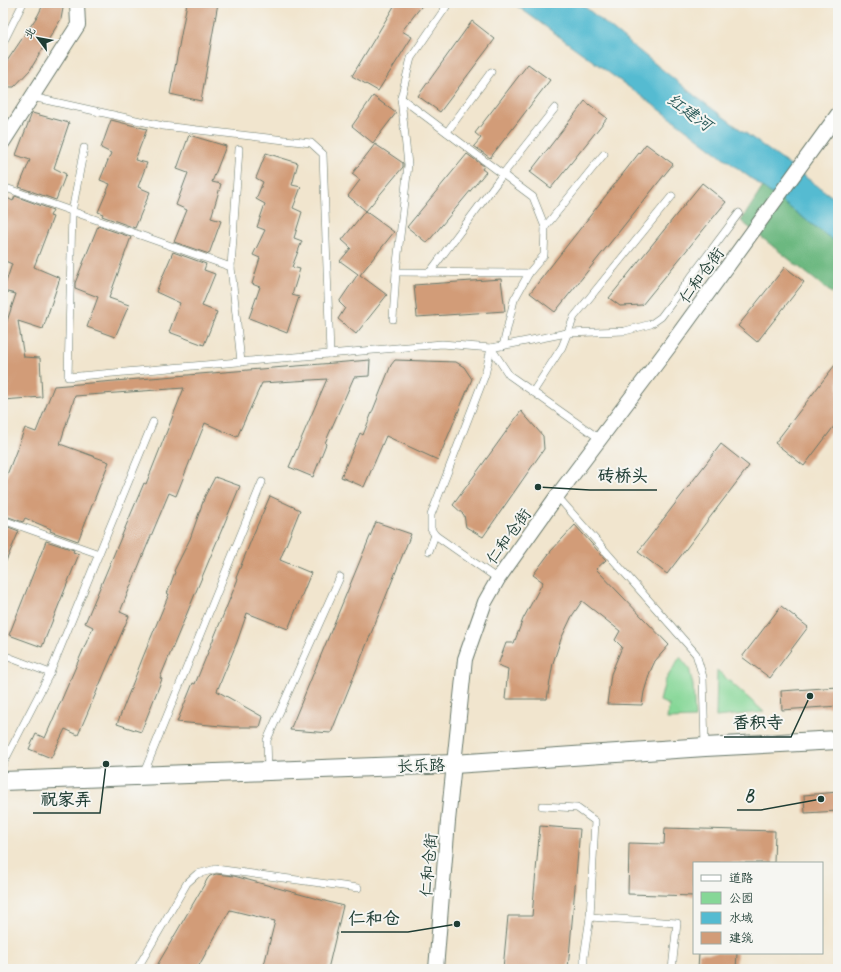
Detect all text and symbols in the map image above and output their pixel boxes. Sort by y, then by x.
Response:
north arrow [18,18,58,58]
text: 北 [21,24,38,41]
water label: 红建河 [663,89,719,138]
street label: 仁和仓街 [675,244,729,307]
callout: 砖桥头 [590,461,657,490]
text: 砖桥头 [598,465,649,486]
street label: 仁和仓街 [482,505,536,568]
callout: 香积寺 [724,708,791,737]
text: 香积寺 [733,712,784,733]
street label: 长乐路 [397,755,445,777]
callout: B [737,781,761,810]
callout: 祝家弄 [33,784,100,813]
text: B [745,785,756,806]
text: 祝家弄 [41,789,92,810]
street label: 仁和仓街 [416,832,442,898]
legend [693,862,823,954]
text: 道路 [729,870,753,886]
text: 公园 [729,890,753,906]
callout: 仁和仓 [341,903,408,932]
text: 仁和仓 [349,908,400,929]
text: 水域 [729,910,753,926]
text: 建筑 [729,930,753,946]

